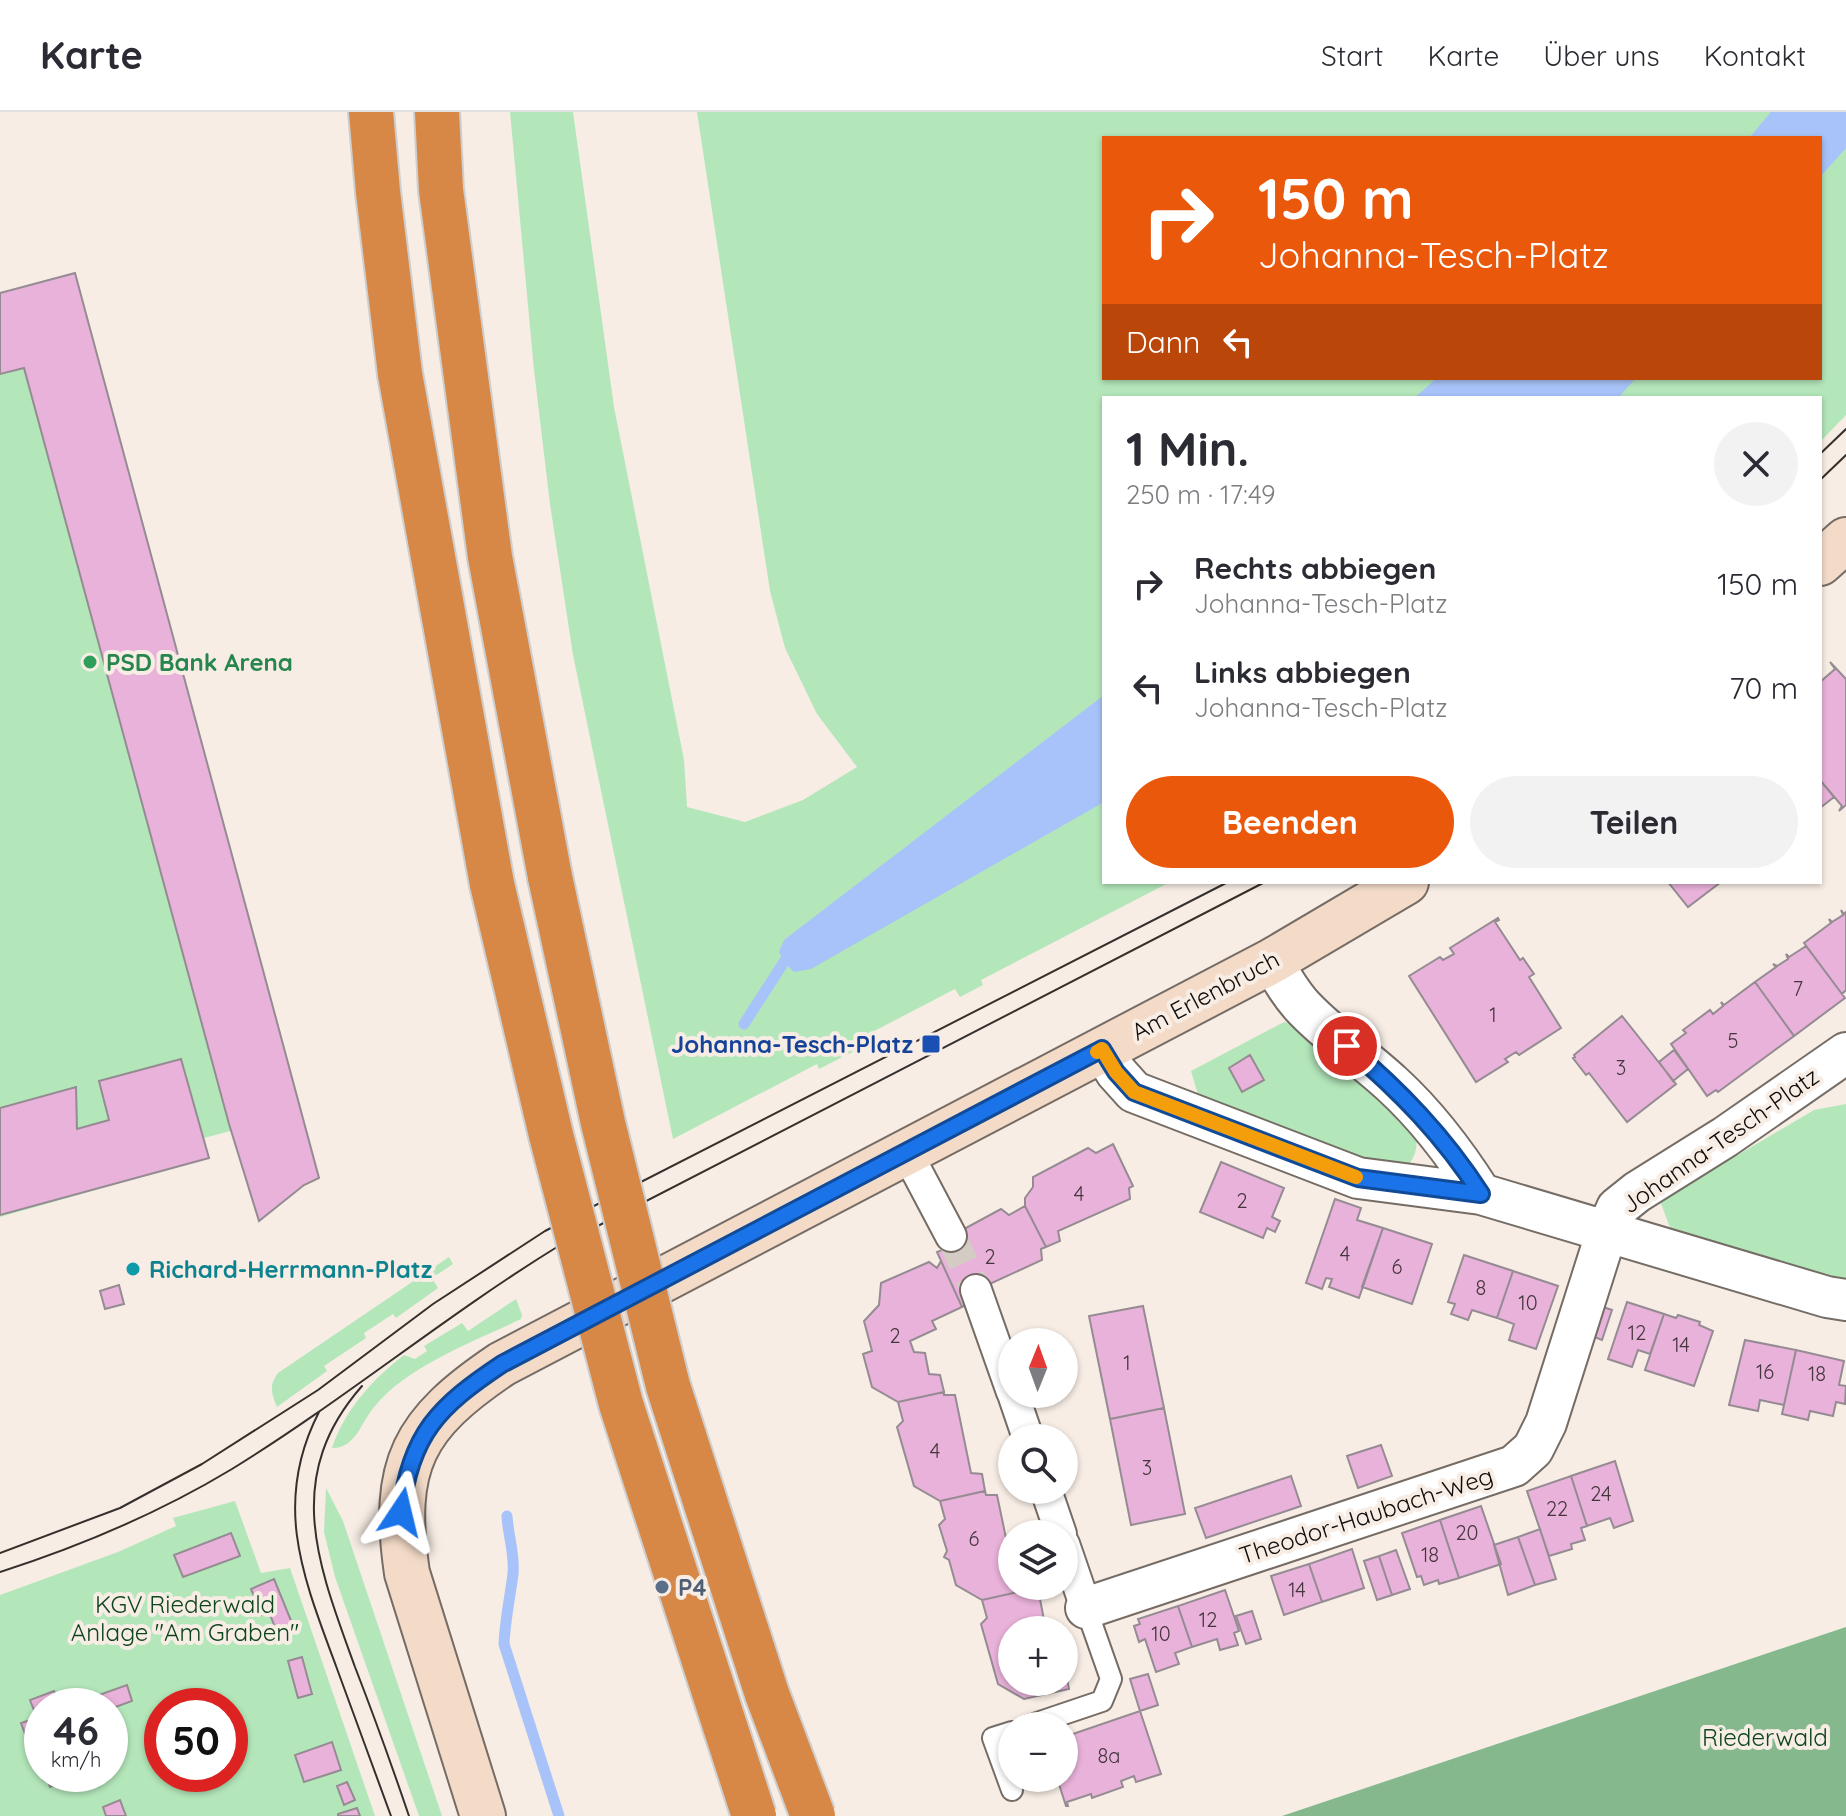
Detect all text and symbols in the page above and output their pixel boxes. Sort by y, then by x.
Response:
text: Karte [40,31,143,79]
text: Start [1321,38,1383,73]
text: Karte [1427,38,1499,73]
text: Über uns [1543,38,1660,73]
text: Kontakt [1704,38,1806,73]
text: 150 m [1258,163,1414,233]
icon: right [1126,168,1230,272]
text: Johanna-Tesch-Platz [1258,232,1609,277]
icon: left [1216,320,1260,364]
text: Dann [1126,323,1200,361]
text: 1 Min. [1126,418,1249,478]
button: close [1714,422,1798,506]
text: 250 m · 17:49 [1126,478,1276,511]
text: Rechts abbiegen [1194,549,1436,587]
icon: right [1126,562,1170,606]
text: 150 m [1717,565,1798,603]
text: Johanna-Tesch-Platz [1194,587,1447,620]
place label: PSD Bank Arena [106,647,293,677]
marker: PSD Bank Arena [81,653,99,671]
text: Links abbiegen [1194,653,1411,691]
icon: left [1126,666,1170,710]
text: 70 m [1729,669,1798,707]
text: Johanna-Tesch-Platz [1194,691,1447,724]
button: Beenden [1126,776,1454,868]
button: Teilen [1470,776,1798,868]
street label: Am Erlenbruch [1126,943,1284,1047]
house number: 7 [1793,976,1803,1001]
house number: 1 [1489,1002,1497,1027]
pin [1313,1012,1381,1080]
icon: arrive [1325,1024,1369,1068]
house number: 5 [1728,1028,1738,1053]
place label: Johanna-Tesch-Platz [671,1029,913,1059]
marker: Johanna-Tesch-Platz [920,1033,942,1055]
house number: 3 [1616,1055,1626,1080]
street label: Johanna-Tesch-Platz [1616,1061,1824,1219]
house number: 4 [1074,1181,1084,1206]
house number: 2 [1236,1188,1248,1213]
house number: 4 [1340,1241,1350,1266]
house number: 2 [984,1244,996,1269]
place label: Richard-Herrmann-Platz [149,1254,433,1284]
house number: 6 [1392,1254,1403,1279]
marker: Richard-Herrmann-Platz [124,1260,142,1278]
house number: 8 [1476,1275,1486,1300]
house number: 10 [1518,1290,1538,1315]
house number: 12 [1628,1320,1646,1345]
house number: 2 [889,1323,901,1348]
north arrow [998,1328,1078,1408]
map controls [998,1328,1078,1792]
house number: 14 [1672,1332,1690,1357]
house number: 1 [1123,1350,1131,1375]
house number: 16 [1756,1359,1774,1384]
house number: 18 [1808,1361,1826,1386]
button: search [998,1424,1078,1504]
house number: 4 [930,1438,940,1463]
house number: 3 [1142,1455,1152,1480]
street label: Theodor-Haubach-Weg [1235,1460,1497,1570]
position arrow [359,1470,443,1554]
house number: 24 [1590,1481,1612,1506]
house number: 22 [1546,1496,1568,1521]
button: layers [998,1520,1078,1600]
house number: 20 [1456,1520,1478,1545]
house number: 6 [969,1526,980,1551]
house number: 18 [1421,1542,1439,1567]
place label: P4 [678,1572,707,1602]
house number: 14 [1288,1577,1306,1602]
marker: P4 [653,1578,671,1596]
park label: KGV Riederwald Anlage "Am Graben" [71,1589,299,1647]
house number: 12 [1199,1607,1217,1632]
button: + [998,1616,1078,1696]
house number: 10 [1151,1621,1171,1646]
speed limit sign: 50 [144,1688,248,1792]
text: 46 [53,1705,99,1755]
button: − [998,1712,1078,1792]
park label: Riederwald [1702,1722,1828,1752]
house number: 8a [1098,1743,1120,1768]
text: km/h [51,1747,101,1772]

